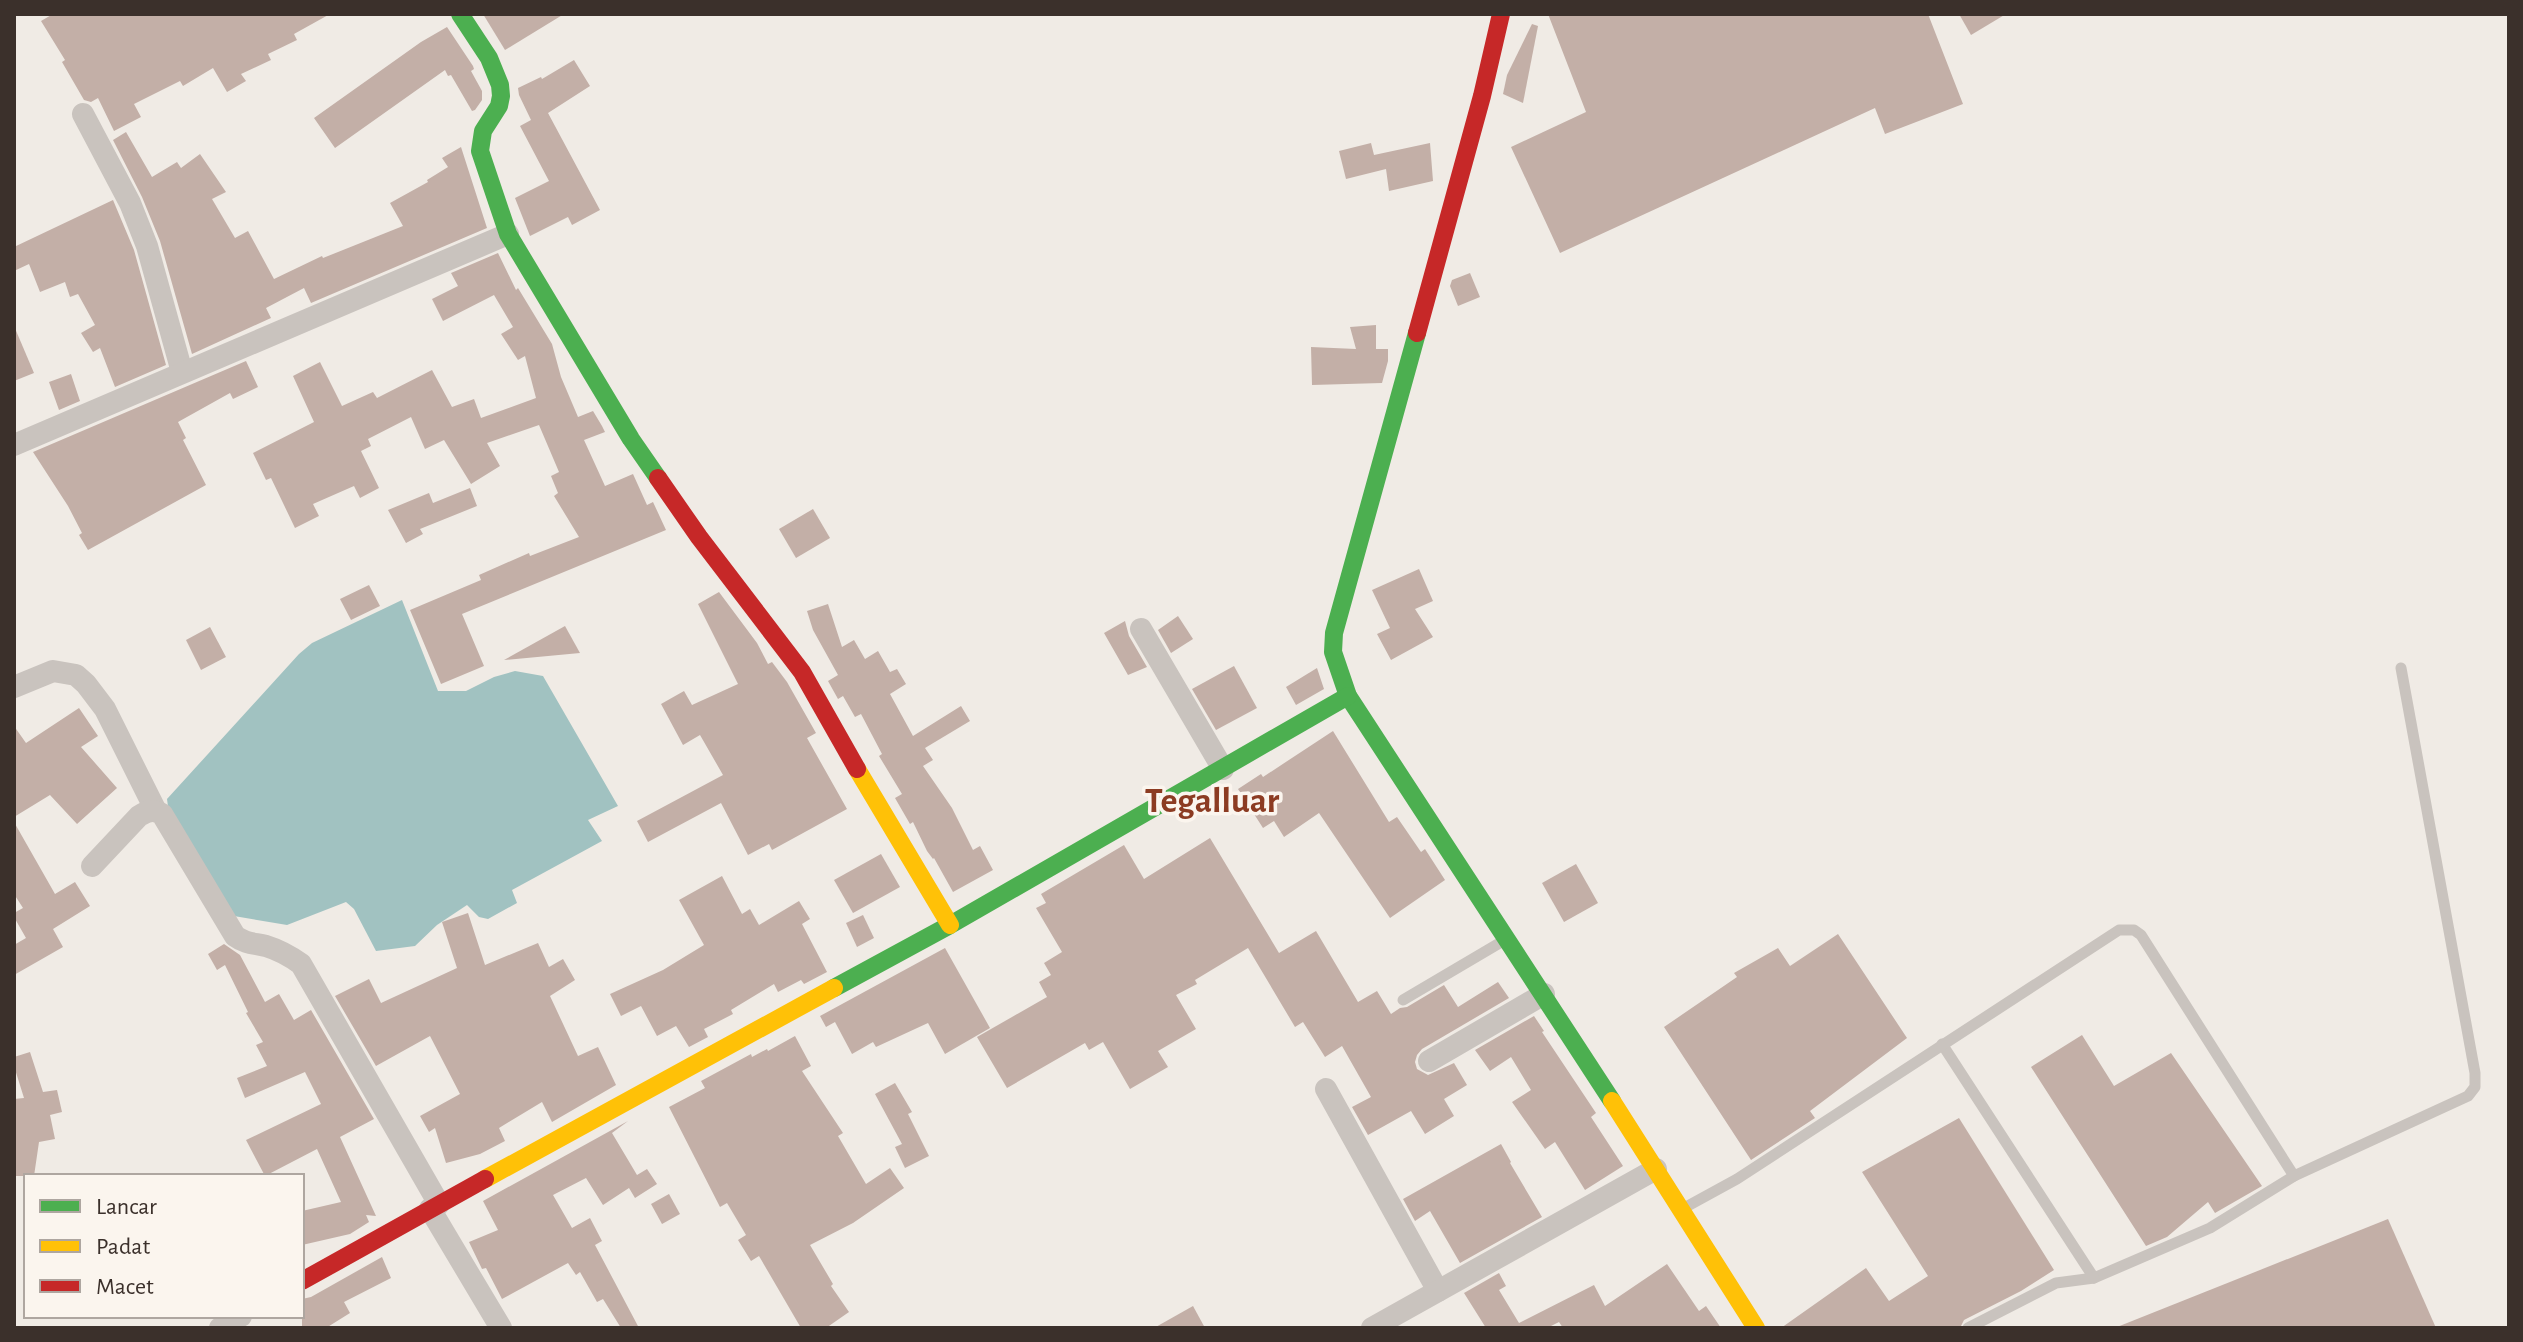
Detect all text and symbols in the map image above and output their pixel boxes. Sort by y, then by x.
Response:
district label: Tegalluar [1145,783,1280,819]
legend [24,1174,304,1318]
text: Lancar [96,1195,157,1219]
text: Padat [96,1235,150,1259]
text: Macet [96,1275,154,1299]

